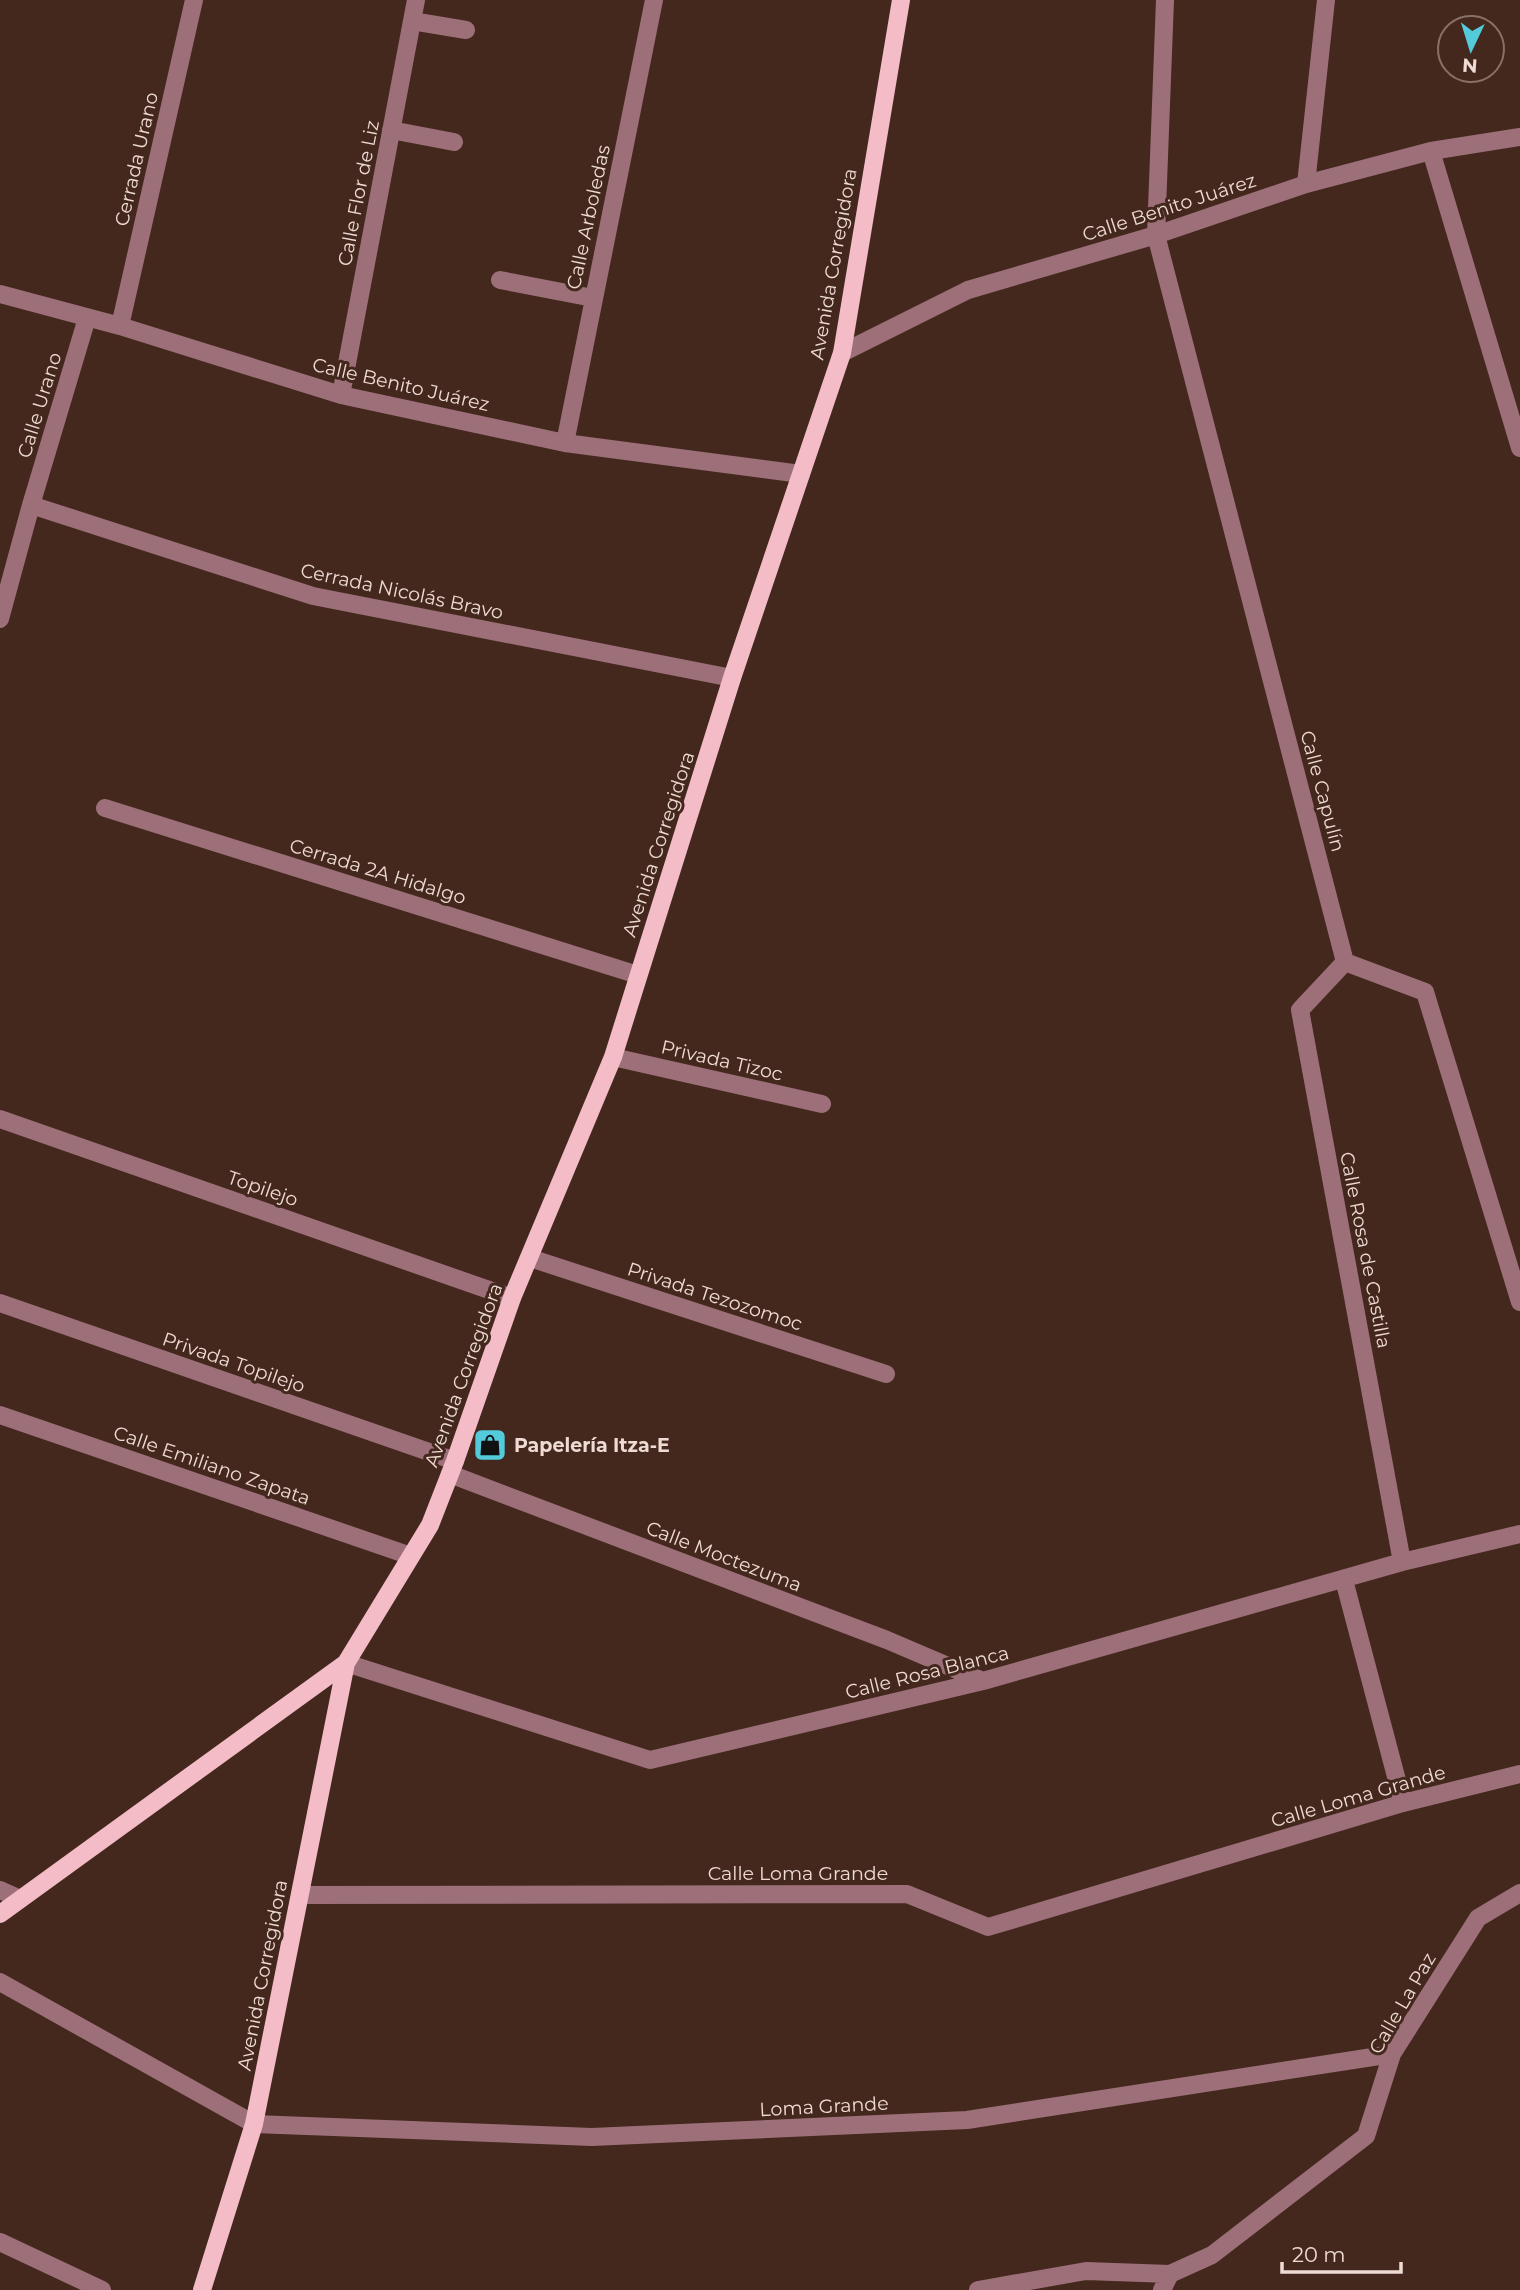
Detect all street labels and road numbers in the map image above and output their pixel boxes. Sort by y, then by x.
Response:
street label: Cerrada Urano [110,90,163,228]
street label: Calle Flor de Liz [333,118,384,268]
street label: Calle Arboledas [562,143,615,291]
street label: Avenida Corregidora [805,167,862,362]
street label: Calle Benito Juárez [1080,169,1259,246]
street label: Calle Urano [13,350,66,461]
street label: Calle Benito Juárez [310,353,492,416]
street label: Cerrada Nicolás Bravo [298,559,506,624]
street label: Calle Capulín [1295,728,1350,854]
street label: Avenida Corregidora [618,748,699,940]
street label: Cerrada 2A Hidalgo [287,834,469,909]
street label: Privada Tizoc [659,1035,785,1086]
street label: Calle Rosa de Castilla [1335,1150,1396,1350]
street label: Topilejo [224,1166,301,1211]
street label: Privada Tezozomoc [624,1257,805,1336]
street label: Avenida Corregidora [420,1280,507,1470]
street label: Privada Topilejo [159,1327,308,1398]
street label: Calle Emiliano Zapata [110,1421,313,1510]
street label: Calle Moctezuma [643,1516,805,1597]
street label: Calle Rosa Blanca [843,1641,1011,1704]
street label: Calle Loma Grande [1268,1761,1448,1832]
street label: Calle Loma Grande [708,1862,888,1885]
street label: Avenida Corregidora [233,1878,292,2072]
street label: Calle La Paz [1364,1949,1441,2058]
street label: Loma Grande [759,2092,889,2121]

